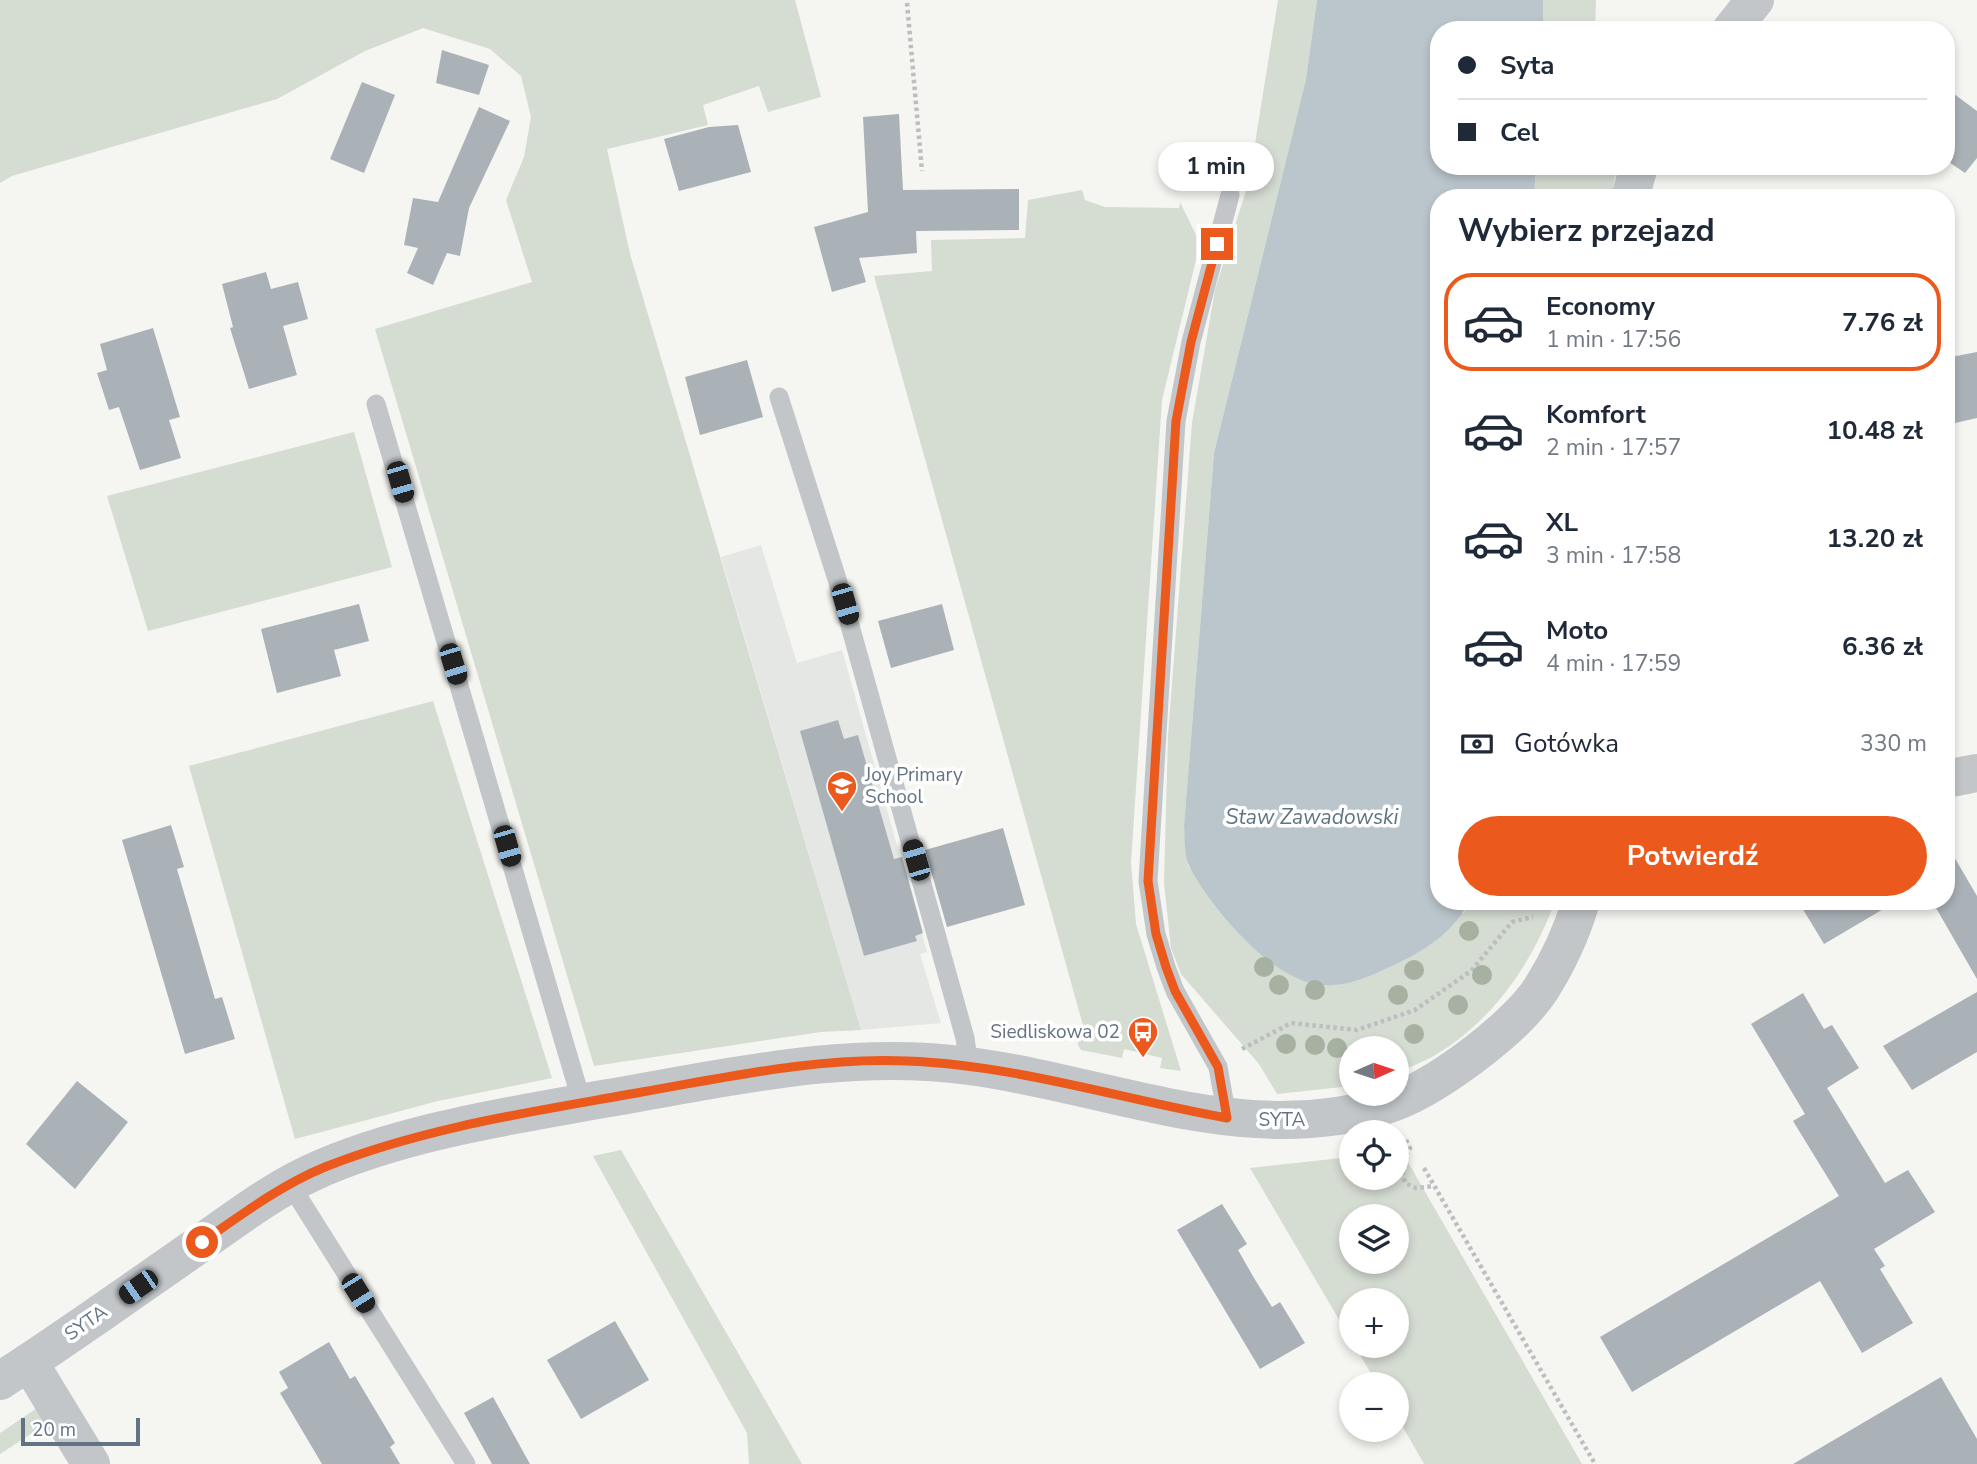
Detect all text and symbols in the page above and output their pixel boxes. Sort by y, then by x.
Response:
text: Syta [1500,48,1554,83]
text: Cel [1500,115,1539,150]
callout: 1 min [1159,142,1275,191]
text: 1 min [1186,151,1246,182]
text: Wybierz przejazd [1458,209,1715,252]
route end [1201,228,1233,260]
text: Economy [1546,289,1655,324]
icon: car [1462,291,1525,354]
text: 7.76 zł [1842,305,1923,340]
text: 1 min · 17:56 [1546,324,1681,355]
text: Komfort [1546,397,1646,432]
icon: car [1462,399,1525,462]
text: 10.48 zł [1827,413,1923,448]
text: 2 min · 17:57 [1546,432,1681,463]
car [385,459,416,505]
text: XL [1546,505,1578,540]
icon: car [1462,507,1525,570]
text: 13.20 zł [1827,521,1923,556]
text: 3 min · 17:58 [1546,540,1681,571]
car [830,581,861,627]
text: Moto [1546,613,1608,648]
icon: car [1462,615,1525,678]
text: 6.36 zł [1842,629,1923,664]
car [437,641,470,687]
text: 4 min · 17:59 [1546,648,1681,679]
icon: cash [1458,725,1496,763]
text: Gotówka [1514,726,1619,761]
text: 330 m [1860,728,1927,759]
place label: Joy Primary School [864,762,963,810]
school or university icon: Joy Primary School [825,769,859,813]
water label: Staw Zawadowski [1226,803,1400,831]
button: Potwierdź [1458,816,1927,896]
car [492,823,523,869]
car [901,837,932,883]
bus stop icon: Siedliskowa 02 [1126,1015,1160,1059]
place label: Siedliskowa 02 [990,1019,1120,1045]
north arrow [1339,1036,1409,1106]
map controls [1339,1036,1409,1442]
street label: SYTA [1259,1107,1306,1133]
button: locate [1339,1120,1409,1190]
button: layers [1339,1204,1409,1274]
route start [186,1226,218,1258]
car [115,1266,162,1308]
car [338,1270,379,1316]
button: + [1339,1288,1409,1358]
street label: SYTA [59,1299,113,1347]
button: − [1339,1372,1409,1442]
scale bar [21,1415,140,1447]
text: 20 m [32,1417,76,1443]

